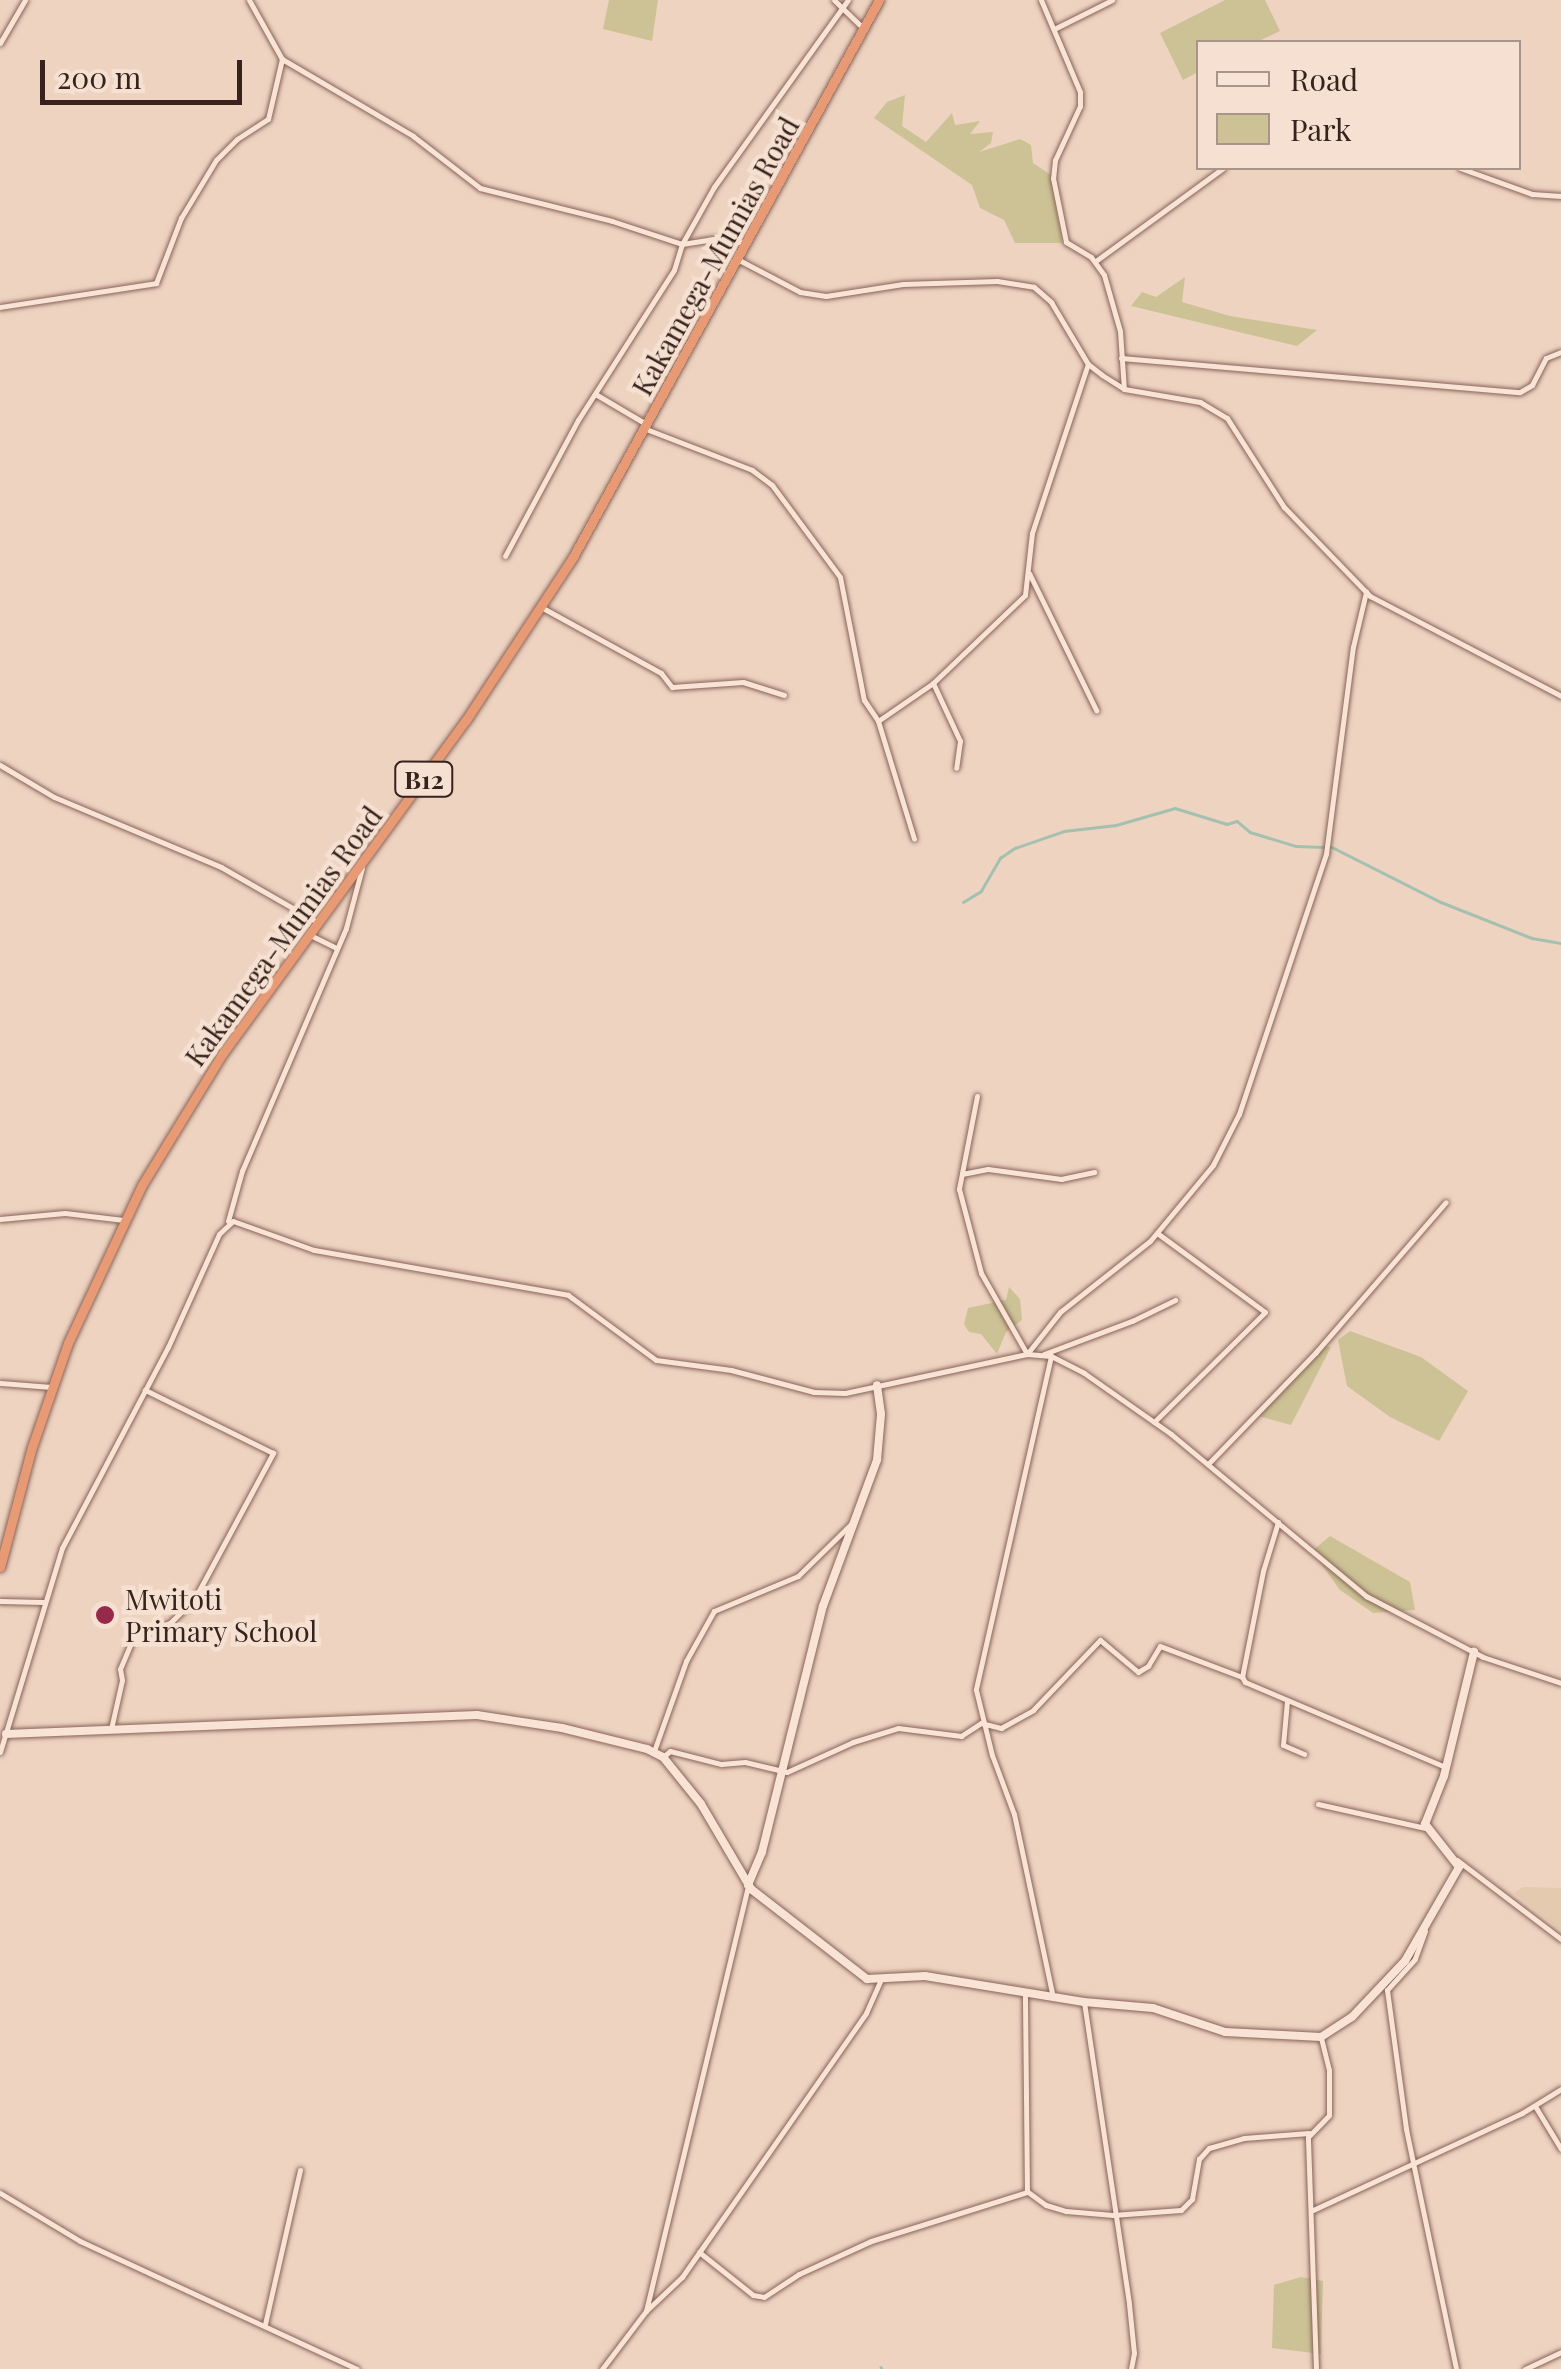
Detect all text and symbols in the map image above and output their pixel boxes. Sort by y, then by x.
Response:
scale bar [45,40,248,102]
legend [1196,40,1521,170]
text: 200 m [57,57,141,97]
text: Road [1290,59,1358,99]
text: Park [1290,109,1352,149]
street label: Kakamega-Mumias Road [624,111,806,401]
road number: B12 [394,759,454,799]
street label: Kakamega-Mumias Road [177,800,389,1072]
place label: Mwitoti Primary School [125,1582,318,1648]
marker: Mwitoti Primary School [94,1604,116,1626]

